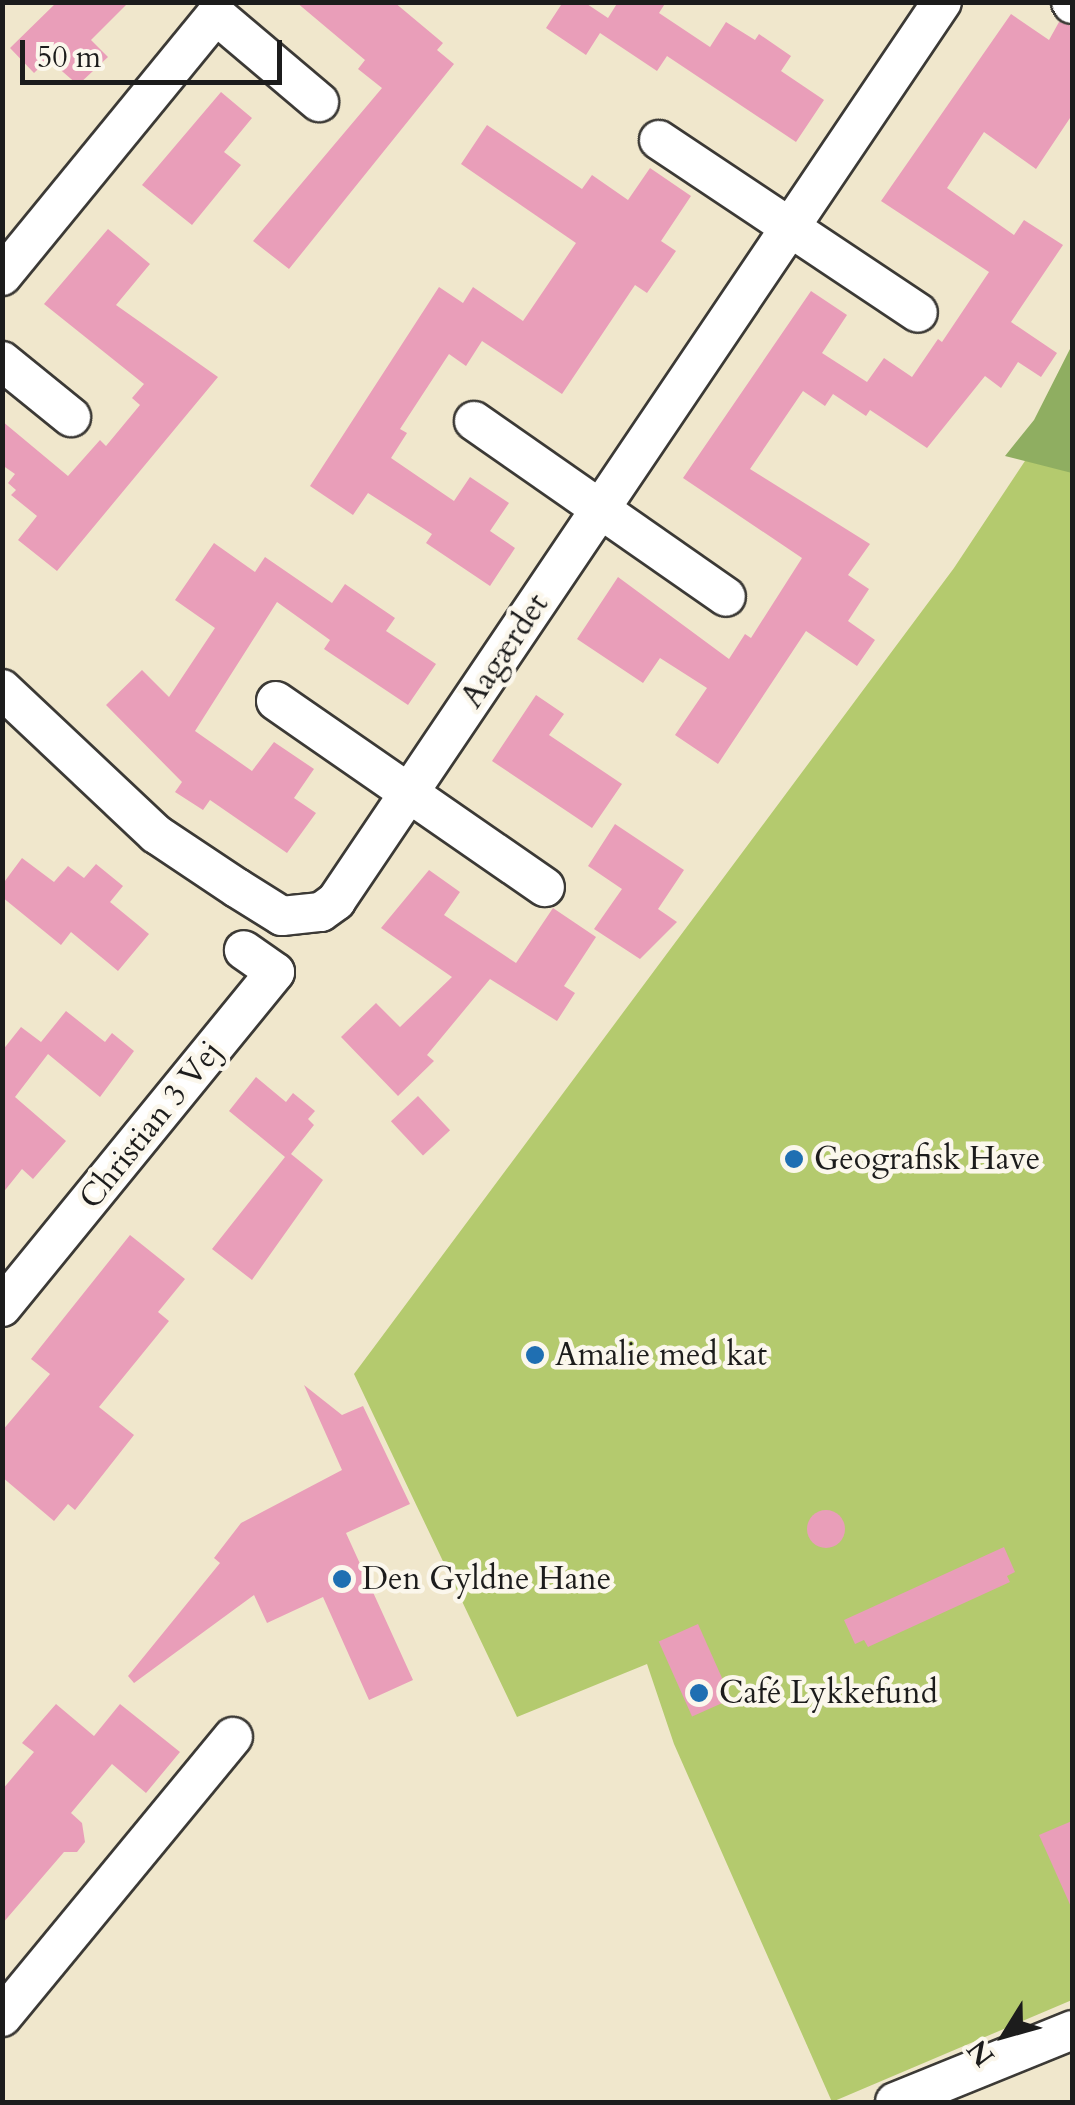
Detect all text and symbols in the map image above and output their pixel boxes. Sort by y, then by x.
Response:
scale bar [25,20,288,82]
text: 50 m [37,37,101,78]
street label: Aagærdet [453,587,557,715]
street label: Christian 3 Vej [72,1033,230,1217]
place label: Geografisk Have [814,1140,1040,1178]
marker: Geografisk Have [783,1148,805,1170]
place label: Amalie med kat [555,1336,767,1374]
marker: Amalie med kat [524,1344,546,1366]
place label: Den Gyldne Hane [362,1560,611,1598]
marker: Den Gyldne Hane [331,1568,353,1590]
place label: Café Lykkefund [719,1674,938,1712]
marker: Café Lykkefund [688,1682,710,1704]
north arrow [955,1985,1055,2085]
text: N [959,2032,1004,2074]

